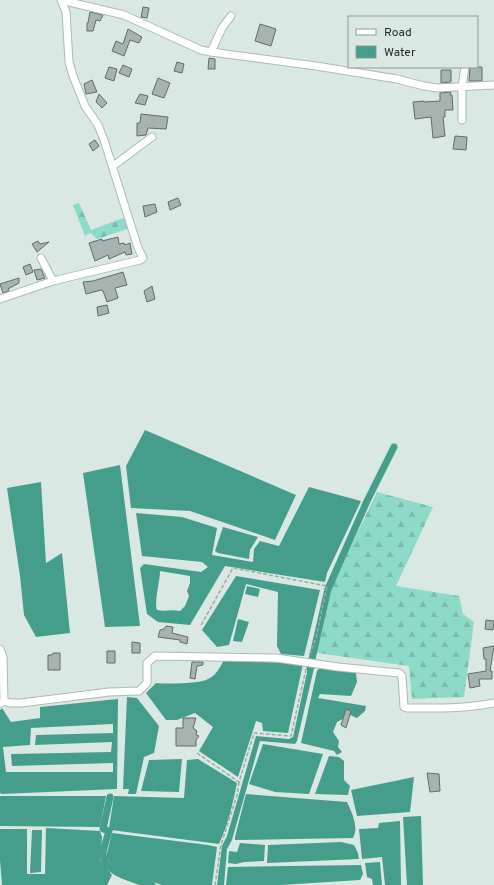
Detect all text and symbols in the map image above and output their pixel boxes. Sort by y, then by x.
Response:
legend [348,16,478,68]
text: Road [384,25,412,41]
text: Water [384,45,416,61]

